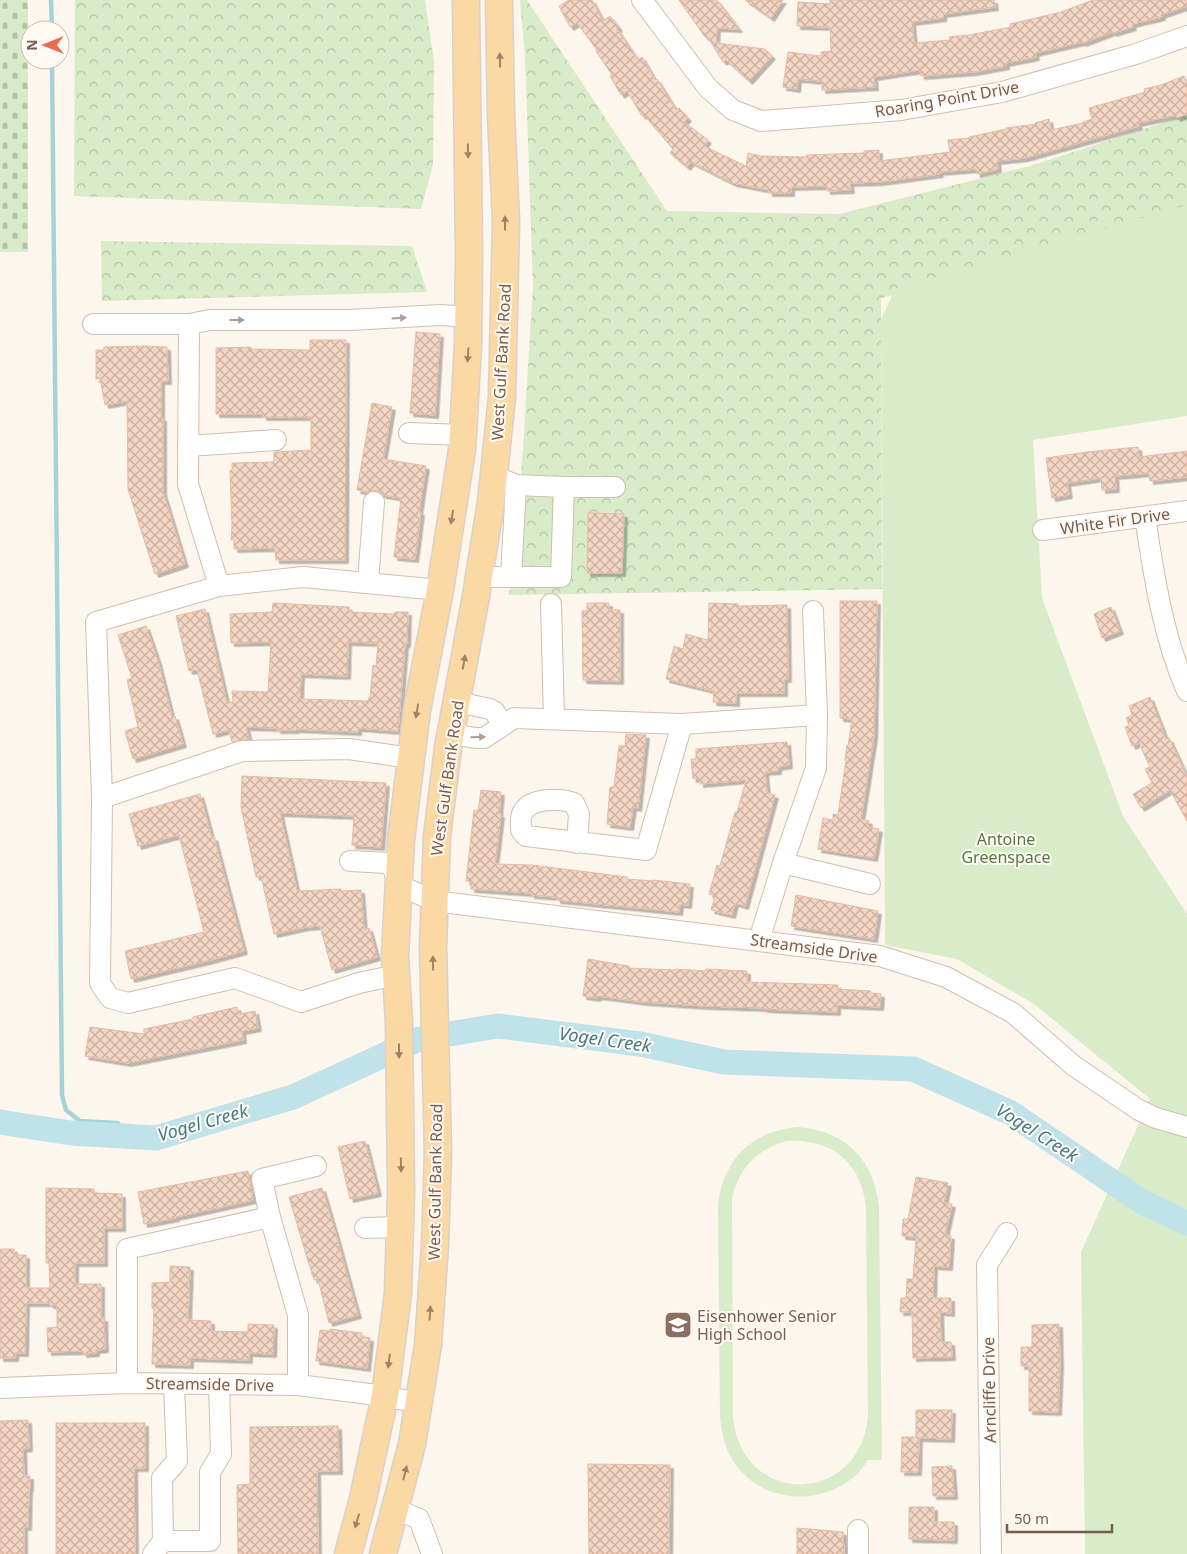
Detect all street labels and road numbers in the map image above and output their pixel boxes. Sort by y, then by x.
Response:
street label: Roaring Point Drive [873,75,1021,123]
street label: West Gulf Bank Road [486,283,516,441]
street label: White Fir Drive [1059,502,1171,540]
street label: West Gulf Bank Road [425,699,469,857]
street label: Streamside Drive [749,928,879,968]
street label: West Gulf Bank Road [423,1103,447,1261]
street label: Arncliffe Drive [977,1337,1001,1443]
street label: Streamside Drive [146,1372,274,1396]

